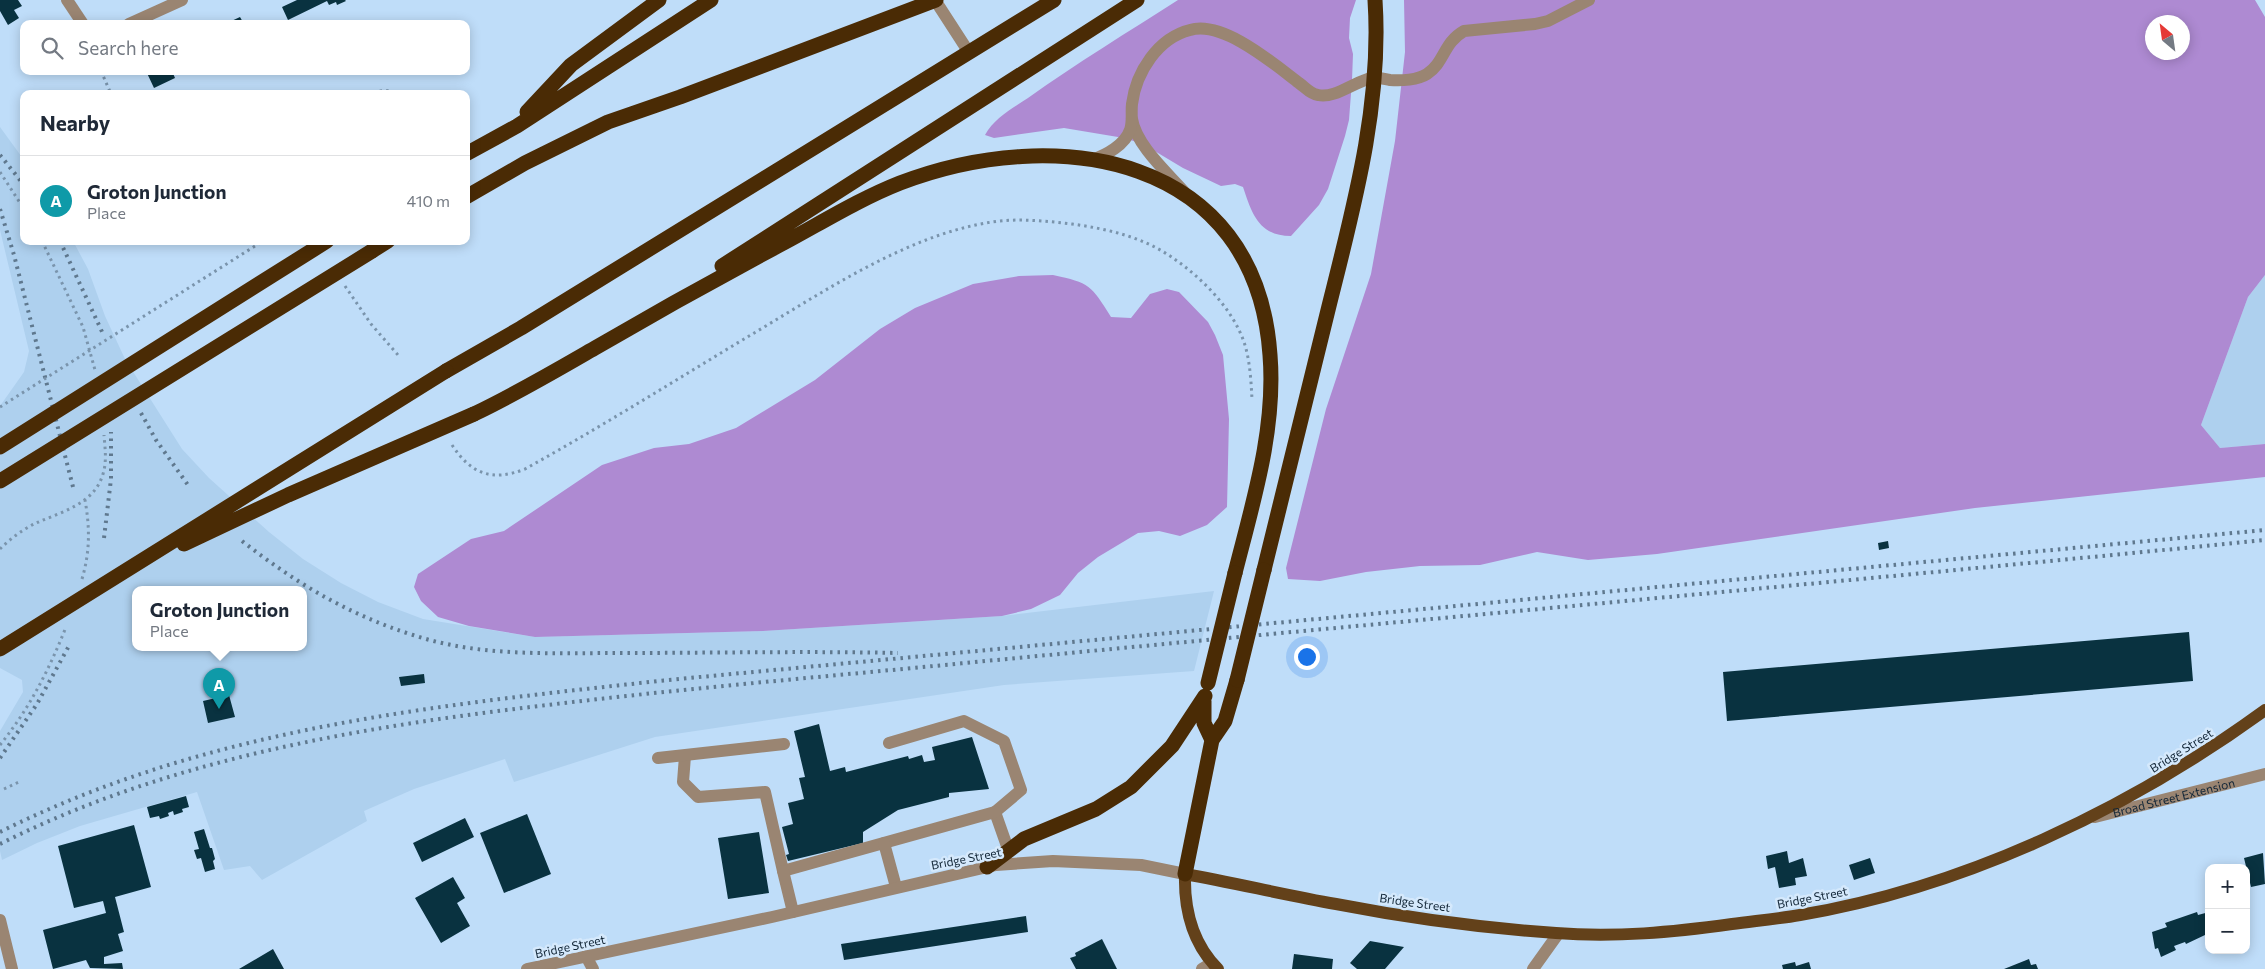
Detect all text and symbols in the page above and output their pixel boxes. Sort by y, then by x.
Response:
north arrow [2145,15,2190,60]
search box [20,20,470,75]
icon: search [38,34,66,62]
text: Search here [78,36,178,59]
text: Nearby [40,110,110,135]
text: Groton Junction [87,180,226,203]
text: A [50,191,62,210]
text: 410 m [407,191,450,210]
text: Place [87,203,126,222]
popup [132,586,307,651]
text: Groton Junction [150,598,289,621]
text: Place [150,621,189,640]
your location [1294,644,1320,670]
pin: A [203,668,235,709]
street label: Bridge Street [2147,725,2215,775]
street label: Broad Street Extension [2111,775,2236,819]
street label: Bridge Street [930,844,1002,872]
map controls [2205,864,2250,954]
button: + [2205,864,2250,909]
street label: Bridge Street [1776,883,1848,911]
street label: Bridge Street [1379,890,1451,914]
button: − [2205,909,2250,954]
street label: Bridge Street [534,932,606,960]

